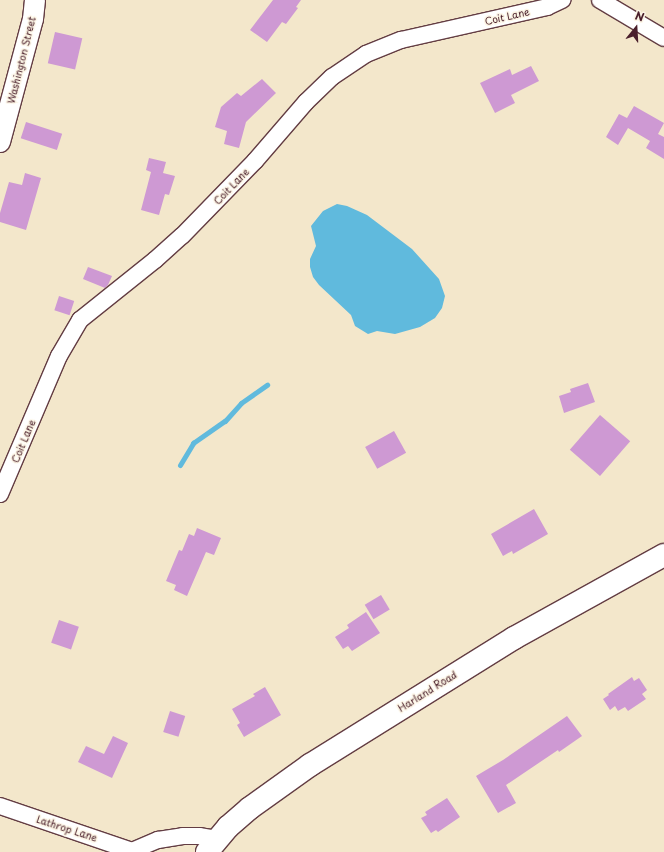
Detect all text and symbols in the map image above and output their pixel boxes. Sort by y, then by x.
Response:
street label: Coit Lane [483,5,531,27]
text: N [633,7,647,26]
north arrow [616,8,656,48]
street label: Washington Street [4,15,38,105]
street label: Coit Lane [211,165,251,207]
street label: Coit Lane [8,417,38,465]
street label: Harland Road [395,668,459,714]
street label: Lathrop Lane [35,813,99,843]

